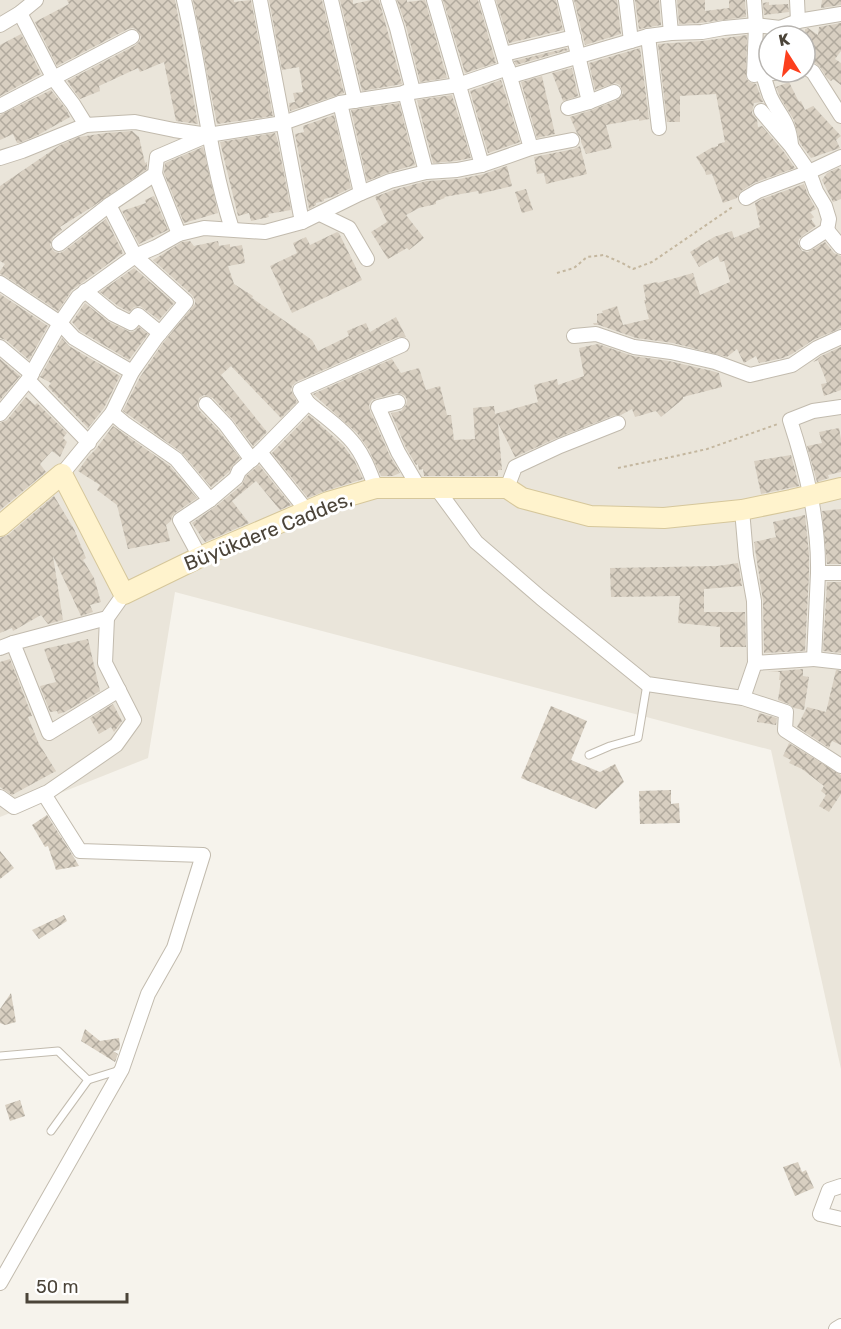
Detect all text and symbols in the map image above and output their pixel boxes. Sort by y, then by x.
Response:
north arrow [757,24,817,84]
text: K [777,29,792,50]
street label: Büyükdere Caddes, [180,486,356,576]
scale bar [27,1266,128,1304]
text: 50 m [36,1276,79,1298]

